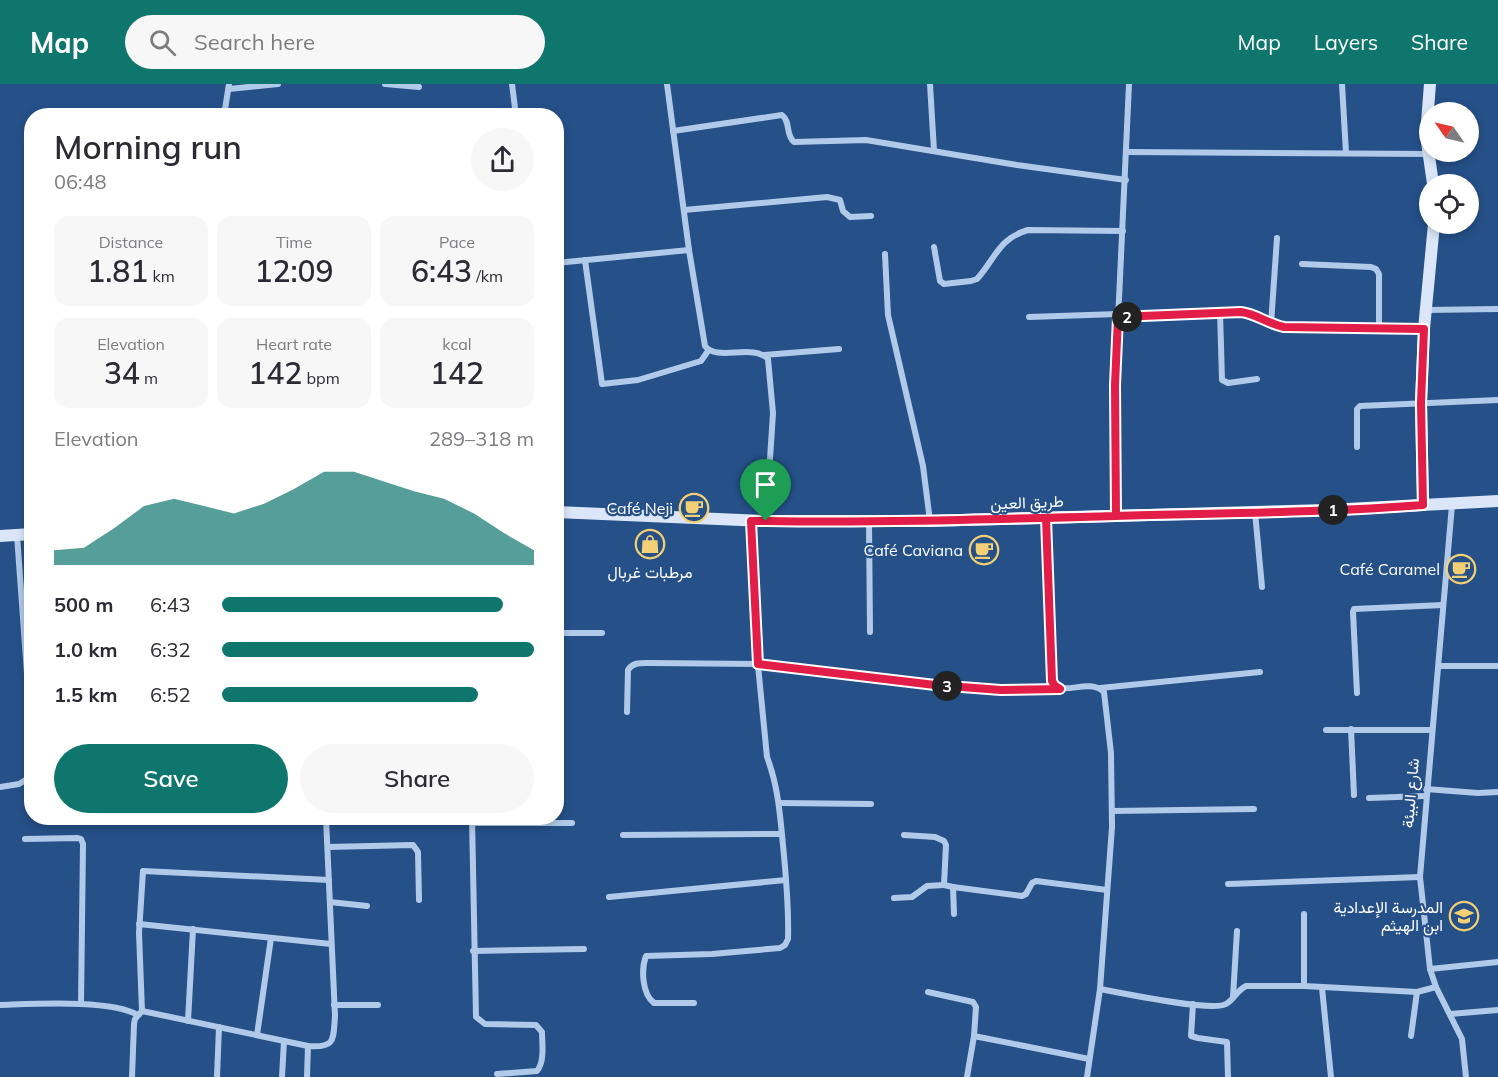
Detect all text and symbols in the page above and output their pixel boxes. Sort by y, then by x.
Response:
search box [125,15,545,69]
text: Map [30,25,89,60]
icon: search [146,26,179,59]
text: Search here [194,28,315,56]
text: Map [1238,29,1281,55]
text: Layers [1314,29,1378,55]
text: Share [1411,29,1468,55]
north arrow [1419,102,1479,162]
map controls [1419,102,1479,234]
text: Morning run [54,126,242,167]
button: share [471,128,534,191]
text: 06:48 [54,169,107,194]
button: locate [1419,174,1479,234]
text: Distance [99,232,163,252]
text: Time [276,232,312,252]
text: Pace [439,232,475,252]
text: 1.81 [87,252,148,290]
text: 12:09 [254,252,334,290]
text: 6:43 [411,252,472,290]
text: km [148,266,175,286]
text: /km [472,266,503,286]
pin: 2 [1112,302,1142,332]
text: 2 [1122,307,1132,327]
text: Elevation [97,334,165,354]
text: Heart rate [256,334,332,354]
text: kcal [442,334,472,354]
text: 34 [104,354,140,392]
text: 142 [248,354,302,392]
text: 142 [430,354,484,392]
text: m [140,368,158,388]
text: bpm [302,368,340,388]
text: Elevation [54,426,139,451]
text: 289–318 m [429,426,534,451]
pin [740,459,791,521]
icon: arrive [749,468,782,501]
street label: طريق العين [990,491,1064,514]
cafe icon: Café Neji [678,492,710,524]
pin: 1 [1318,495,1348,525]
place label: Café Neji [606,498,673,518]
text: 1 [1328,500,1338,520]
shop icon: مرطبات غربال [634,528,666,560]
cafe icon: Café Caviana [968,534,1000,566]
place label: Café Caviana [864,540,963,560]
cafe icon: Café Caramel [1445,553,1477,585]
place label: Café Caramel [1339,559,1440,579]
place label: مرطبات غربال [607,562,693,583]
text: 500 m [54,592,113,617]
text: 6:43 [150,592,191,617]
text: 1.0 km [54,637,117,662]
text: 6:32 [150,637,191,662]
pin: 3 [932,671,962,701]
text: 3 [942,676,952,696]
text: 1.5 km [54,682,117,707]
text: 6:52 [150,682,191,707]
button: Save [54,744,288,813]
button: Share [300,744,534,813]
street label: شارع البيئة [1397,757,1425,829]
place label: المدرسة الإعدادية ابن الهيثم [1333,897,1443,936]
school or university icon: المدرسة الإعدادية ابن الهيثم [1448,900,1480,932]

